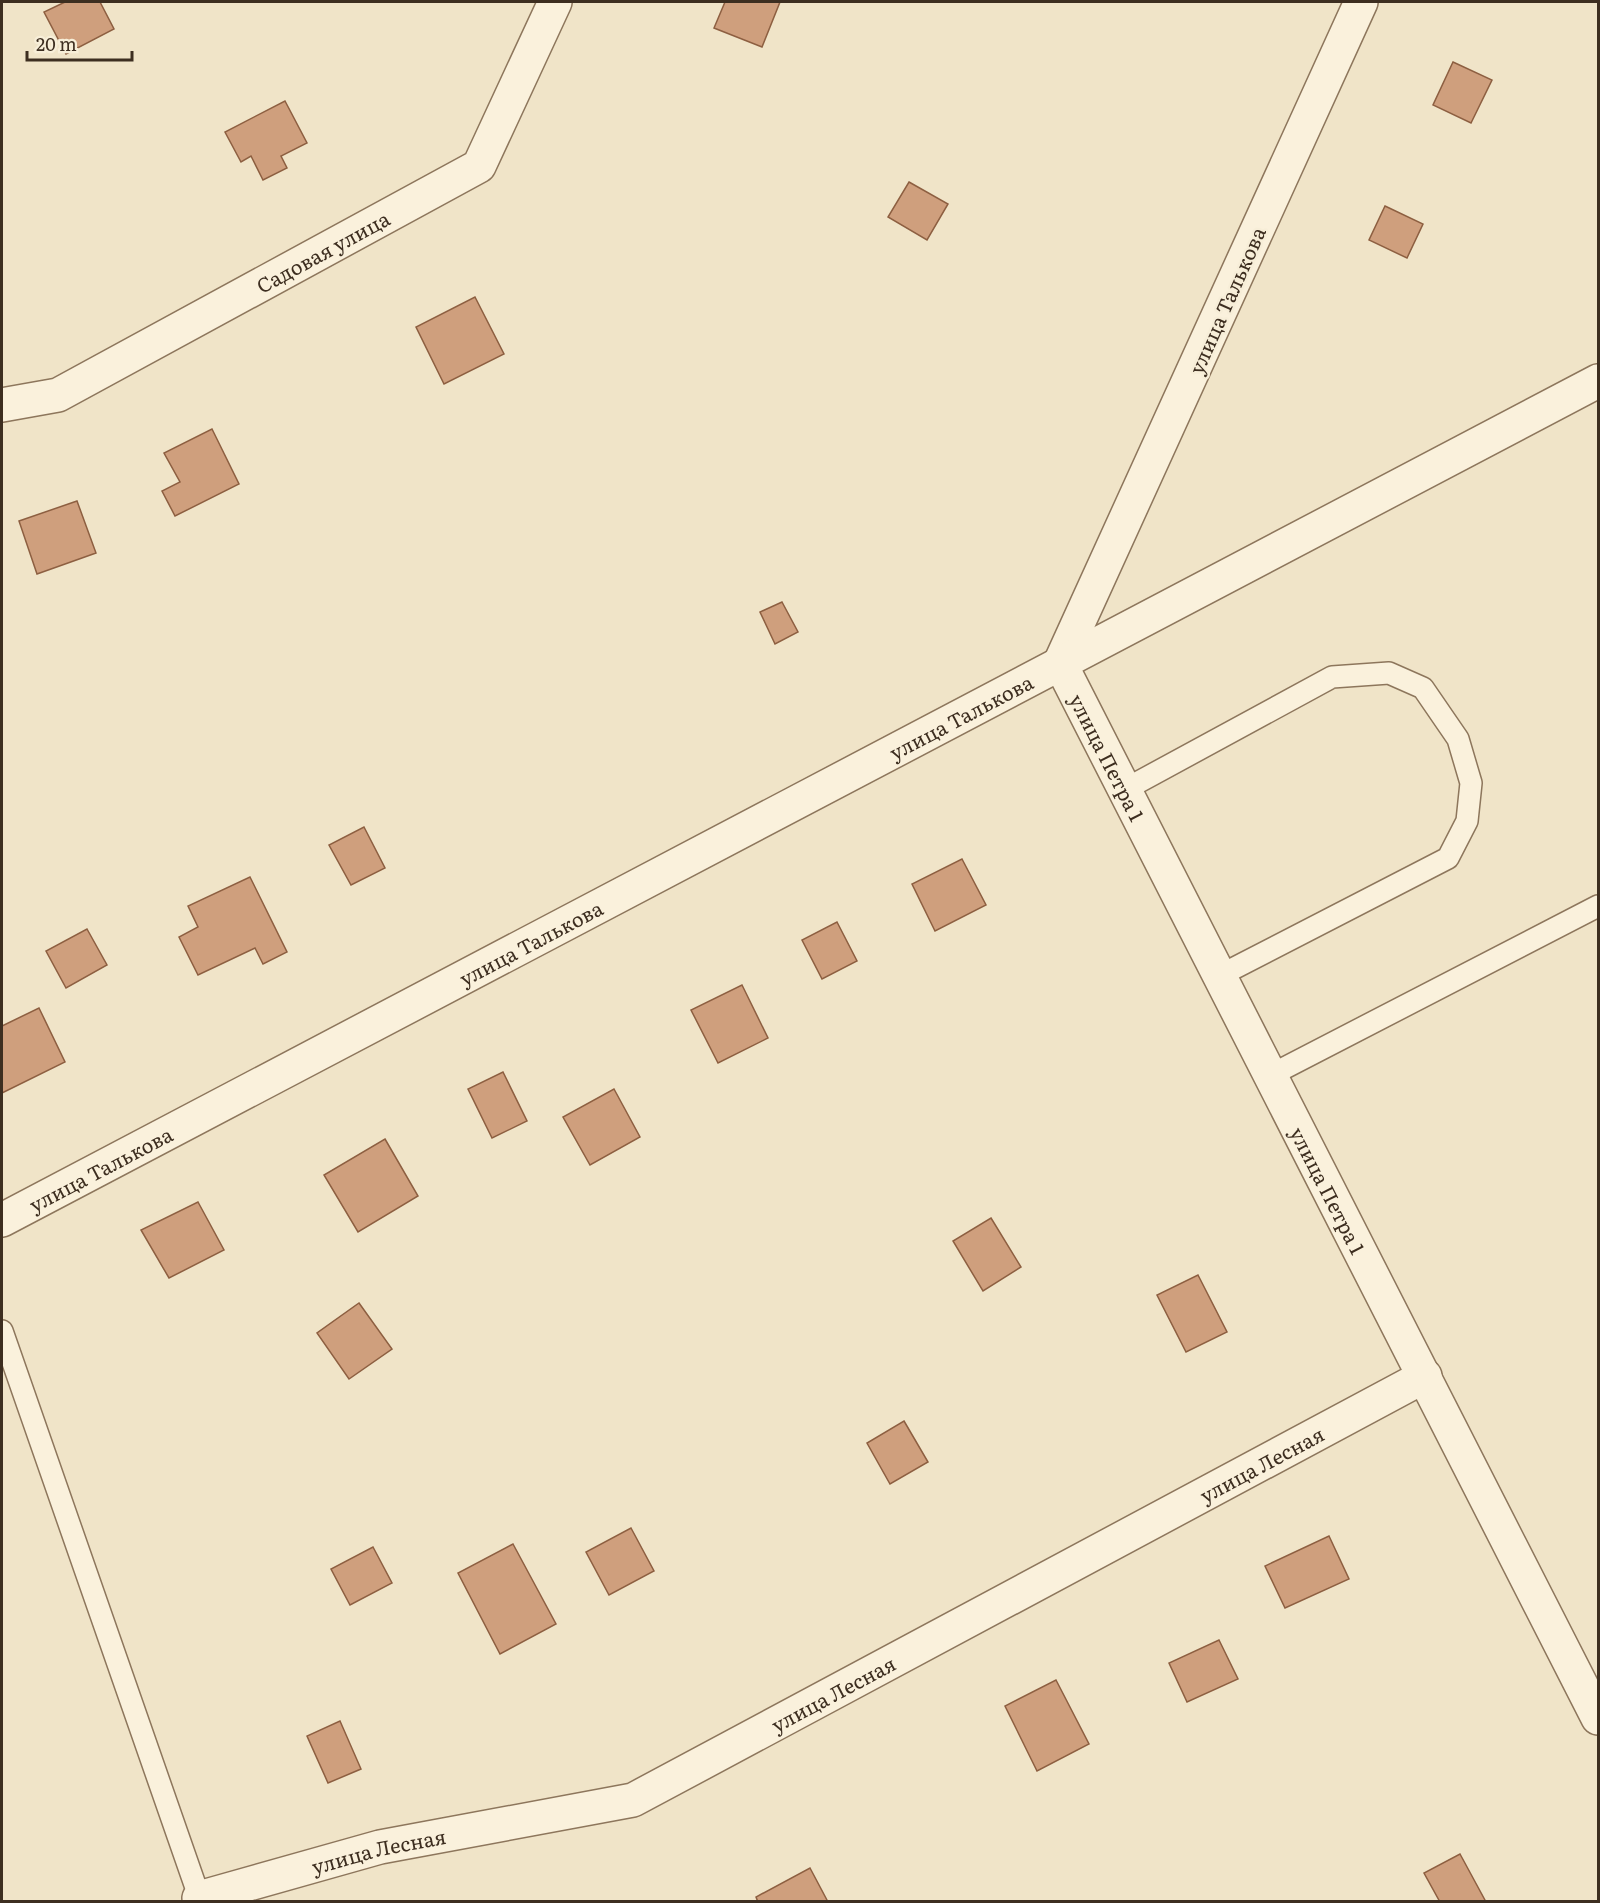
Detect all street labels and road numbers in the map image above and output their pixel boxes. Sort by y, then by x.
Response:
street label: Садовая улица [250,202,395,300]
street label: улица Талькова [1180,221,1272,378]
street label: улица Талькова [883,666,1038,766]
street label: улица Петра 1 [1063,688,1153,826]
street label: улица Талькова [453,892,608,992]
street label: улица Талькова [23,1118,178,1219]
street label: улица Петра 1 [1284,1121,1374,1259]
street label: улица Лесная [1194,1418,1329,1509]
street label: улица Лесная [765,1647,900,1739]
street label: улица Лесная [308,1820,448,1881]

